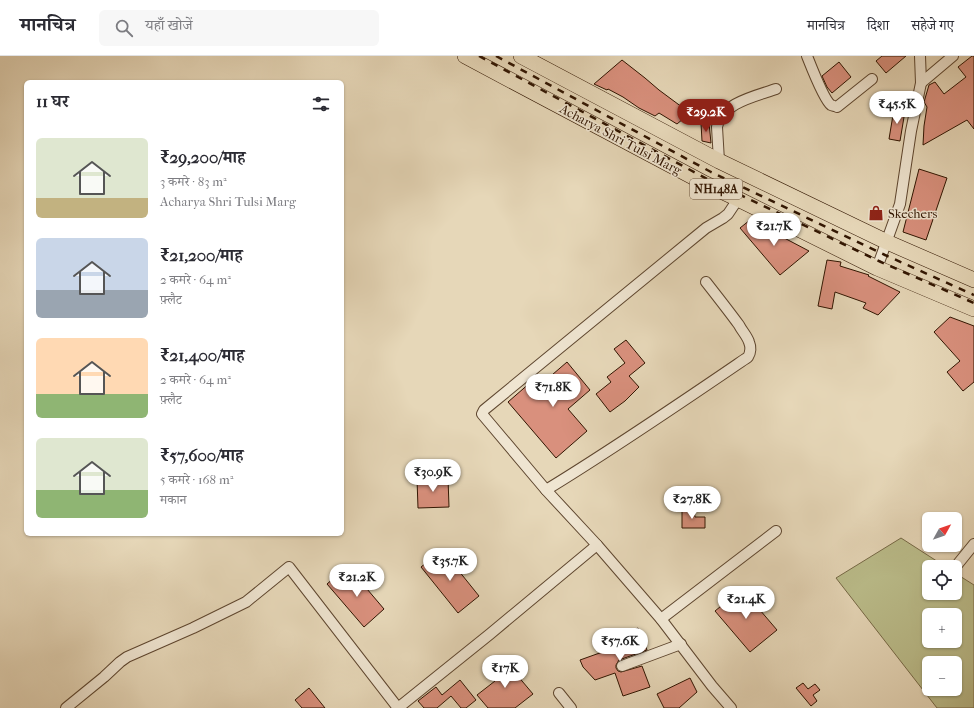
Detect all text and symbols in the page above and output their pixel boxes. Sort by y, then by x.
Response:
search box [99,10,379,46]
text: मानचित्र [20,14,75,36]
text: यहाँ खोजें [145,16,192,34]
icon: search [113,17,135,39]
text: मानचित्र [807,17,845,34]
text: दिशा [867,17,889,34]
text: सहेजे गए [911,17,954,34]
text: 11 घर [36,91,69,111]
pin: ₹45.5K [864,91,930,125]
icon: filters [310,93,332,115]
text: ₹45.5K [878,96,916,111]
pin: ₹29.2K [673,99,739,133]
street label: Acharya Shri Tulsi Marg [556,100,685,178]
text: ₹29.2K [686,104,726,119]
text: ₹29,200/माह [160,147,245,167]
icon: home [68,154,116,202]
text: 3 कमरे · 83 m² [160,174,227,189]
road number: NH148A [690,179,742,199]
text: Acharya Shri Tulsi Marg [160,194,296,209]
shop icon: Skechers [867,204,885,222]
place label: Skechers [888,206,938,221]
pin: ₹21.7K [741,213,807,247]
text: ₹21.7K [756,218,792,233]
text: ₹21,200/माह [160,245,243,265]
icon: home [68,254,116,302]
text: 2 कमरे · 64 m² [160,272,231,287]
text: फ़्लैट [160,292,182,307]
text: ₹21,400/माह [160,345,244,365]
icon: home [68,354,116,402]
text: 2 कमरे · 64 m² [160,372,231,387]
pin: ₹71.8K [520,374,586,408]
text: ₹71.8K [535,379,571,394]
text: फ़्लैट [160,392,182,407]
text: ₹57,600/माह [160,445,243,465]
icon: home [68,454,116,502]
pin: ₹30.9K [400,459,466,493]
text: ₹30.9K [414,464,452,479]
text: 5 कमरे · 168 m² [160,472,233,487]
pin: ₹27.8K [659,486,725,520]
text: ₹27.8K [673,491,711,506]
text: मकान [160,492,186,507]
north arrow [922,512,962,552]
map controls [922,512,962,696]
pin: ₹35.7K [417,548,483,582]
text: ₹35.7K [432,553,468,568]
button: locate [922,560,962,600]
pin: ₹21.2K [324,564,390,598]
text: ₹21.2K [338,569,376,584]
pin: ₹21.4K [713,586,779,620]
text: ₹21.4K [727,591,765,606]
button: + [922,608,962,648]
pin: ₹57.6K [587,628,653,662]
text: ₹57.6K [601,633,639,648]
pin: ₹17K [481,655,529,689]
button: − [922,656,962,696]
text: ₹17K [491,660,519,675]

